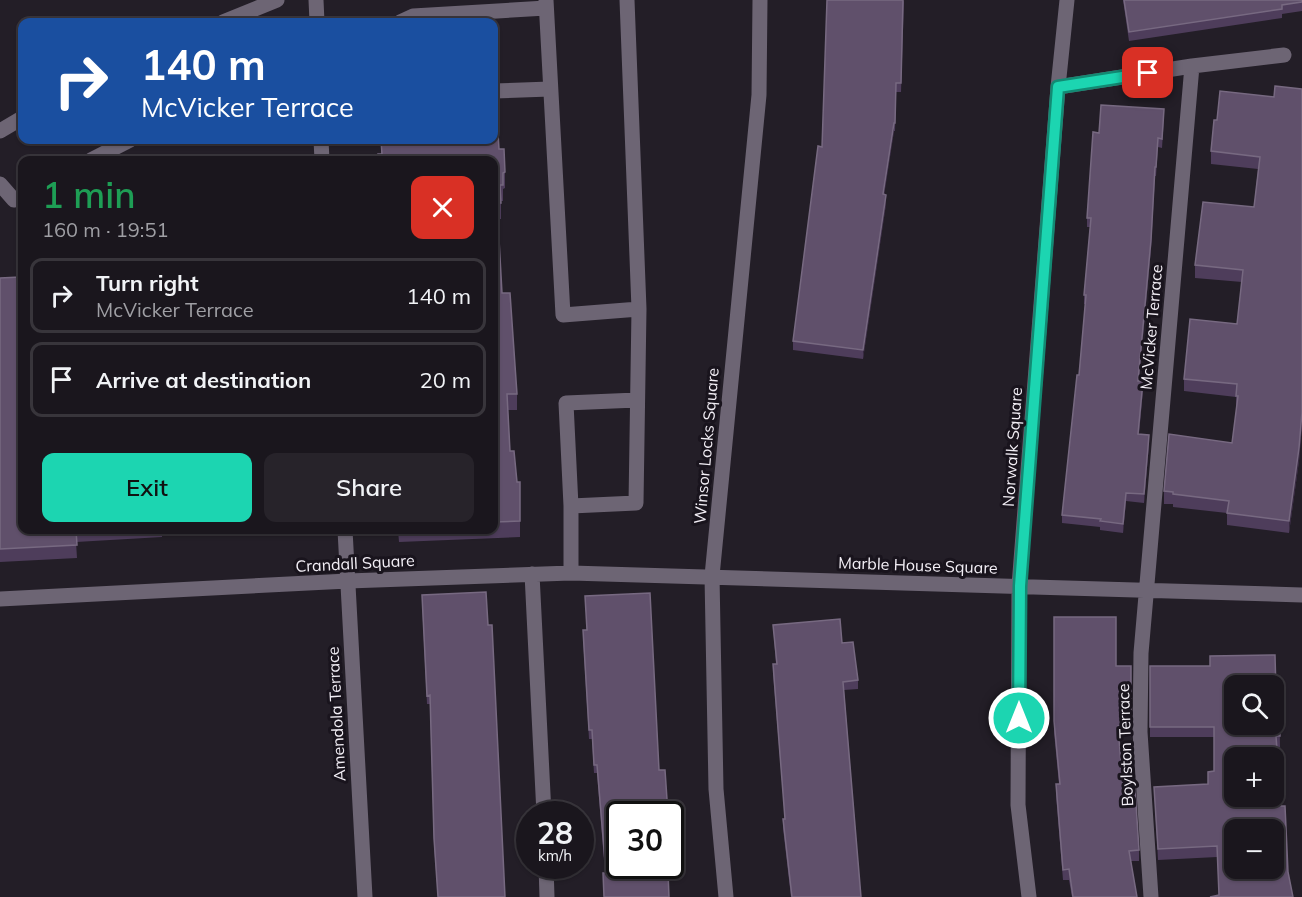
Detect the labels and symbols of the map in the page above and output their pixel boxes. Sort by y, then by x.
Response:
pin [1122,47,1173,98]
street label: McVicker Terrace [1136,263,1166,391]
street label: Winsor Locks Square [689,367,723,525]
street label: Norwalk Square [998,387,1026,507]
street label: Crandall Square [295,550,415,576]
street label: Marble House Square [838,552,998,578]
street label: Amendola Terrace [322,646,350,782]
street label: Boylston Terrace [1113,683,1137,807]
position arrow [987,686,1051,750]
speed limit sign: 30 [606,801,684,879]

